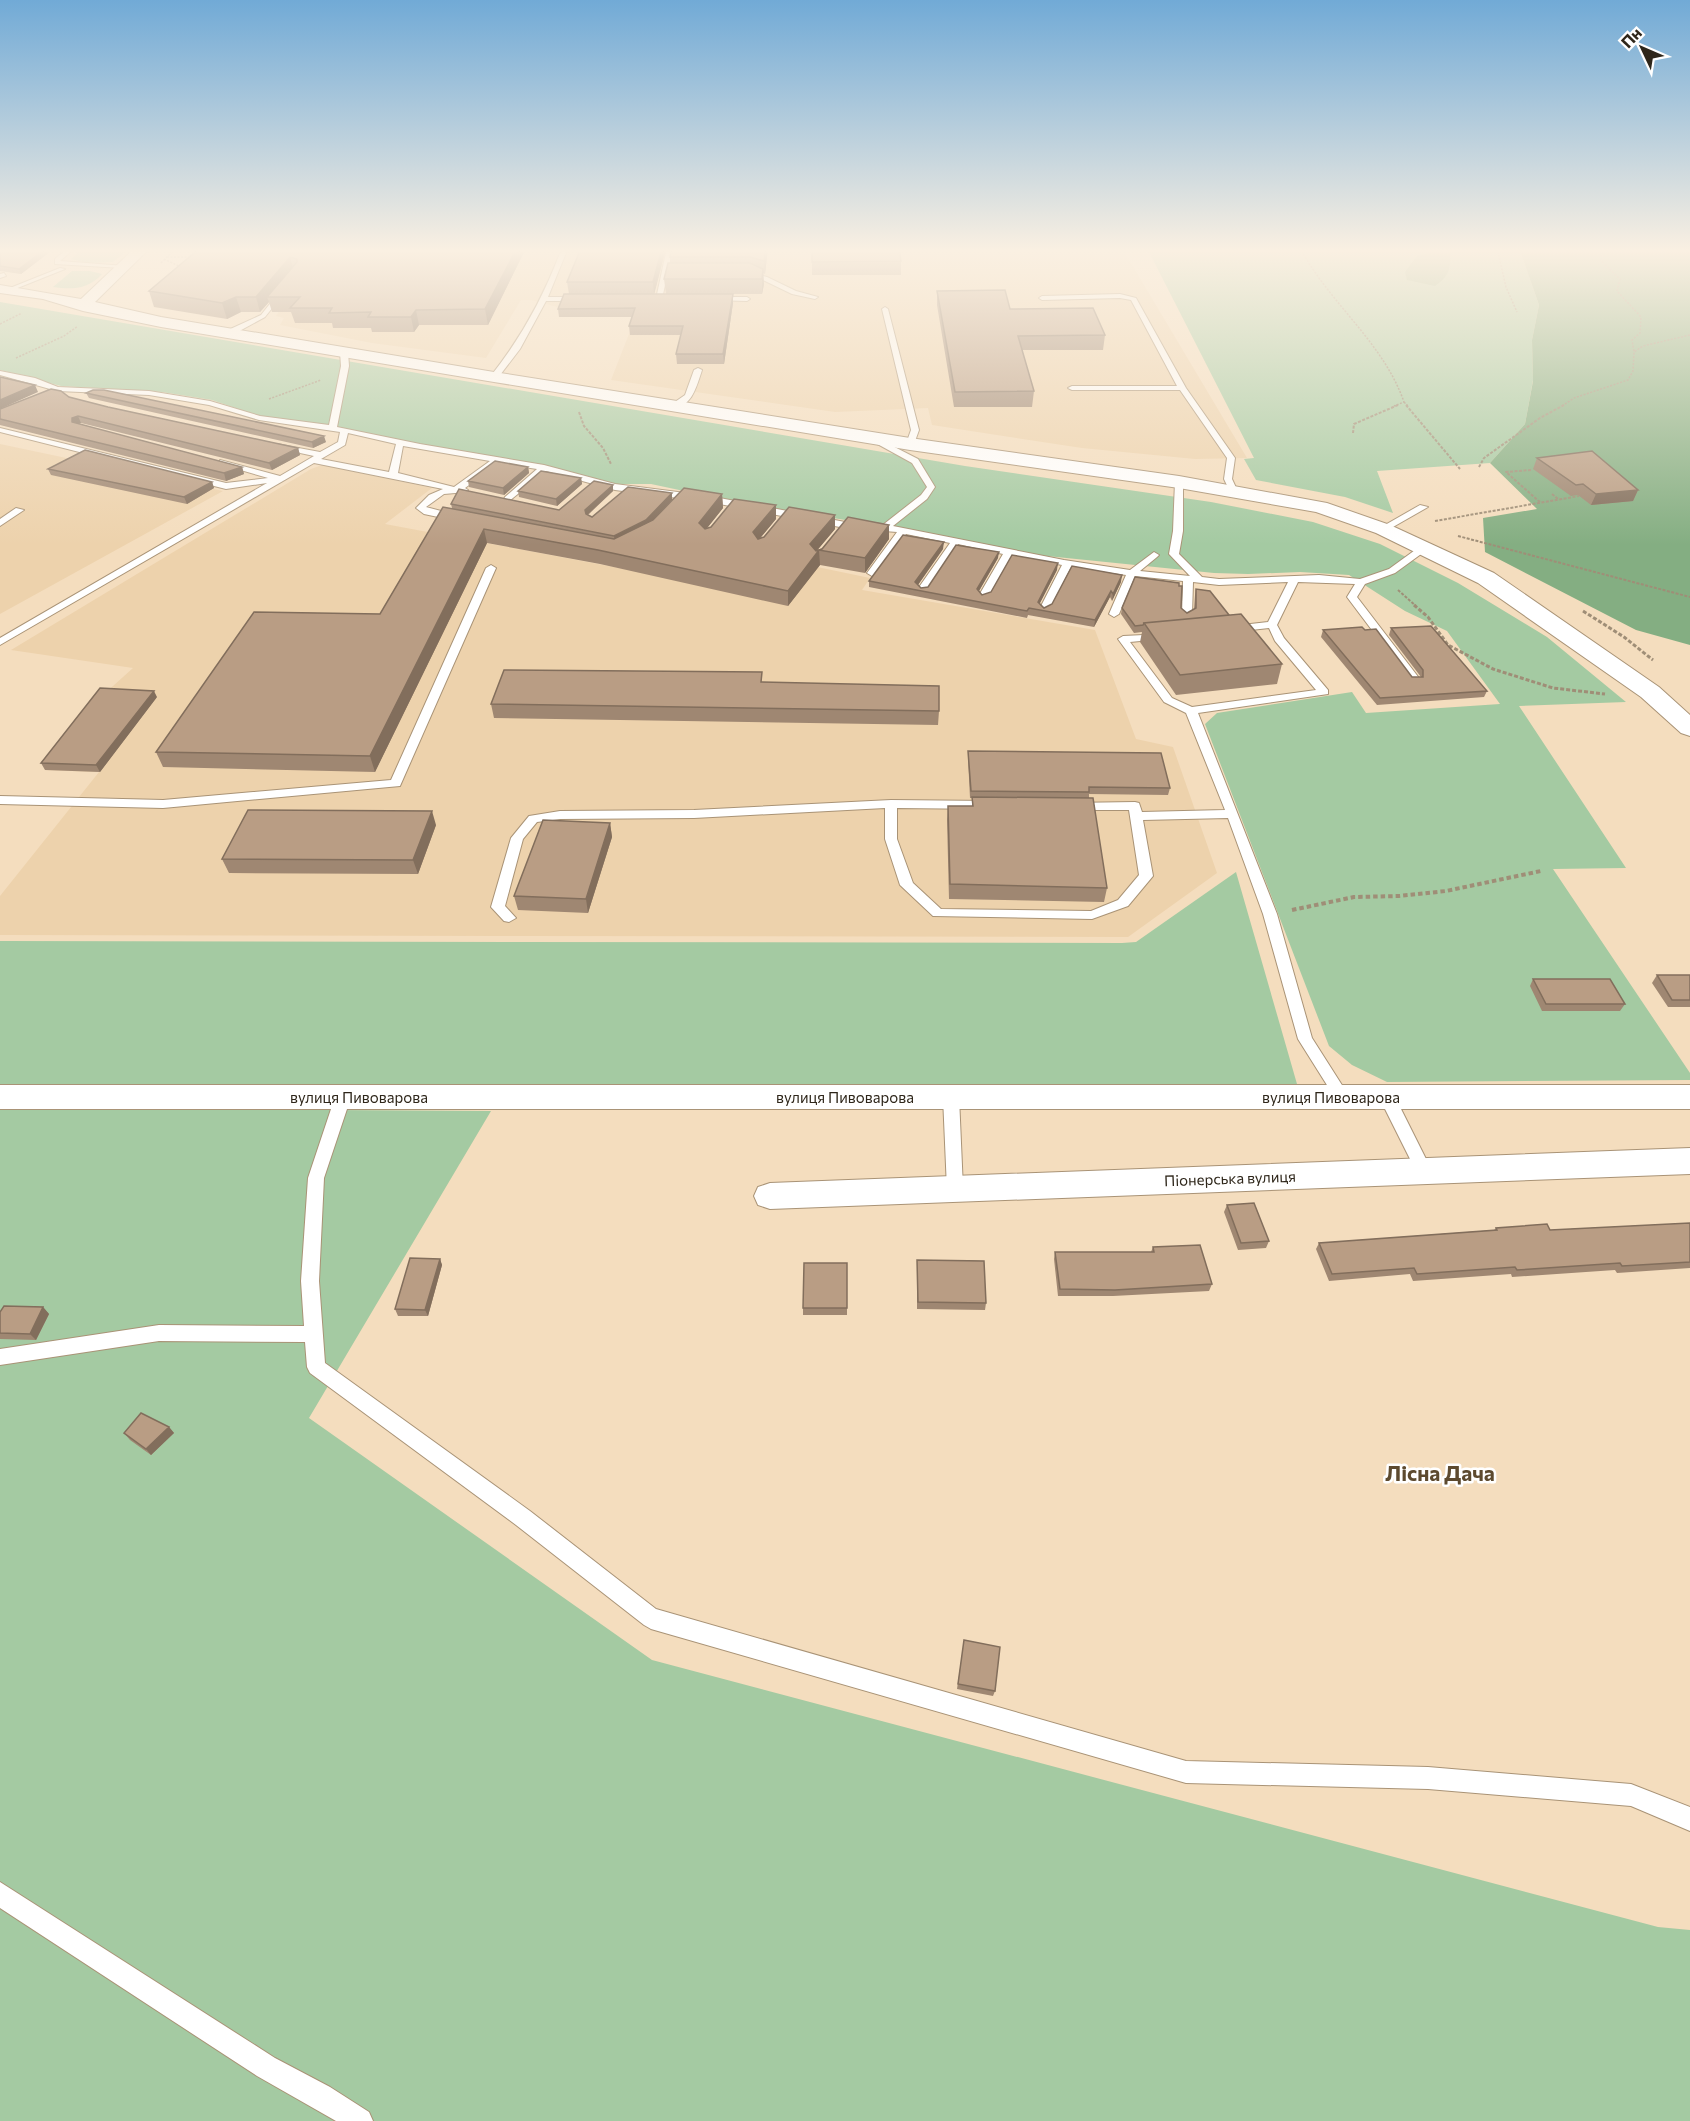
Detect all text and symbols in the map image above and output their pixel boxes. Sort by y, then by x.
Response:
north arrow [1612,18,1672,78]
text: Пн [1617,23,1645,51]
street label: вулиця Пивоварова [290,1088,428,1106]
street label: вулиця Пивоварова [776,1088,914,1106]
street label: вулиця Пивоварова [1262,1088,1400,1106]
street label: Піонерська вулиця [1164,1167,1296,1189]
district label: Лісна Дача [1385,1460,1495,1485]

